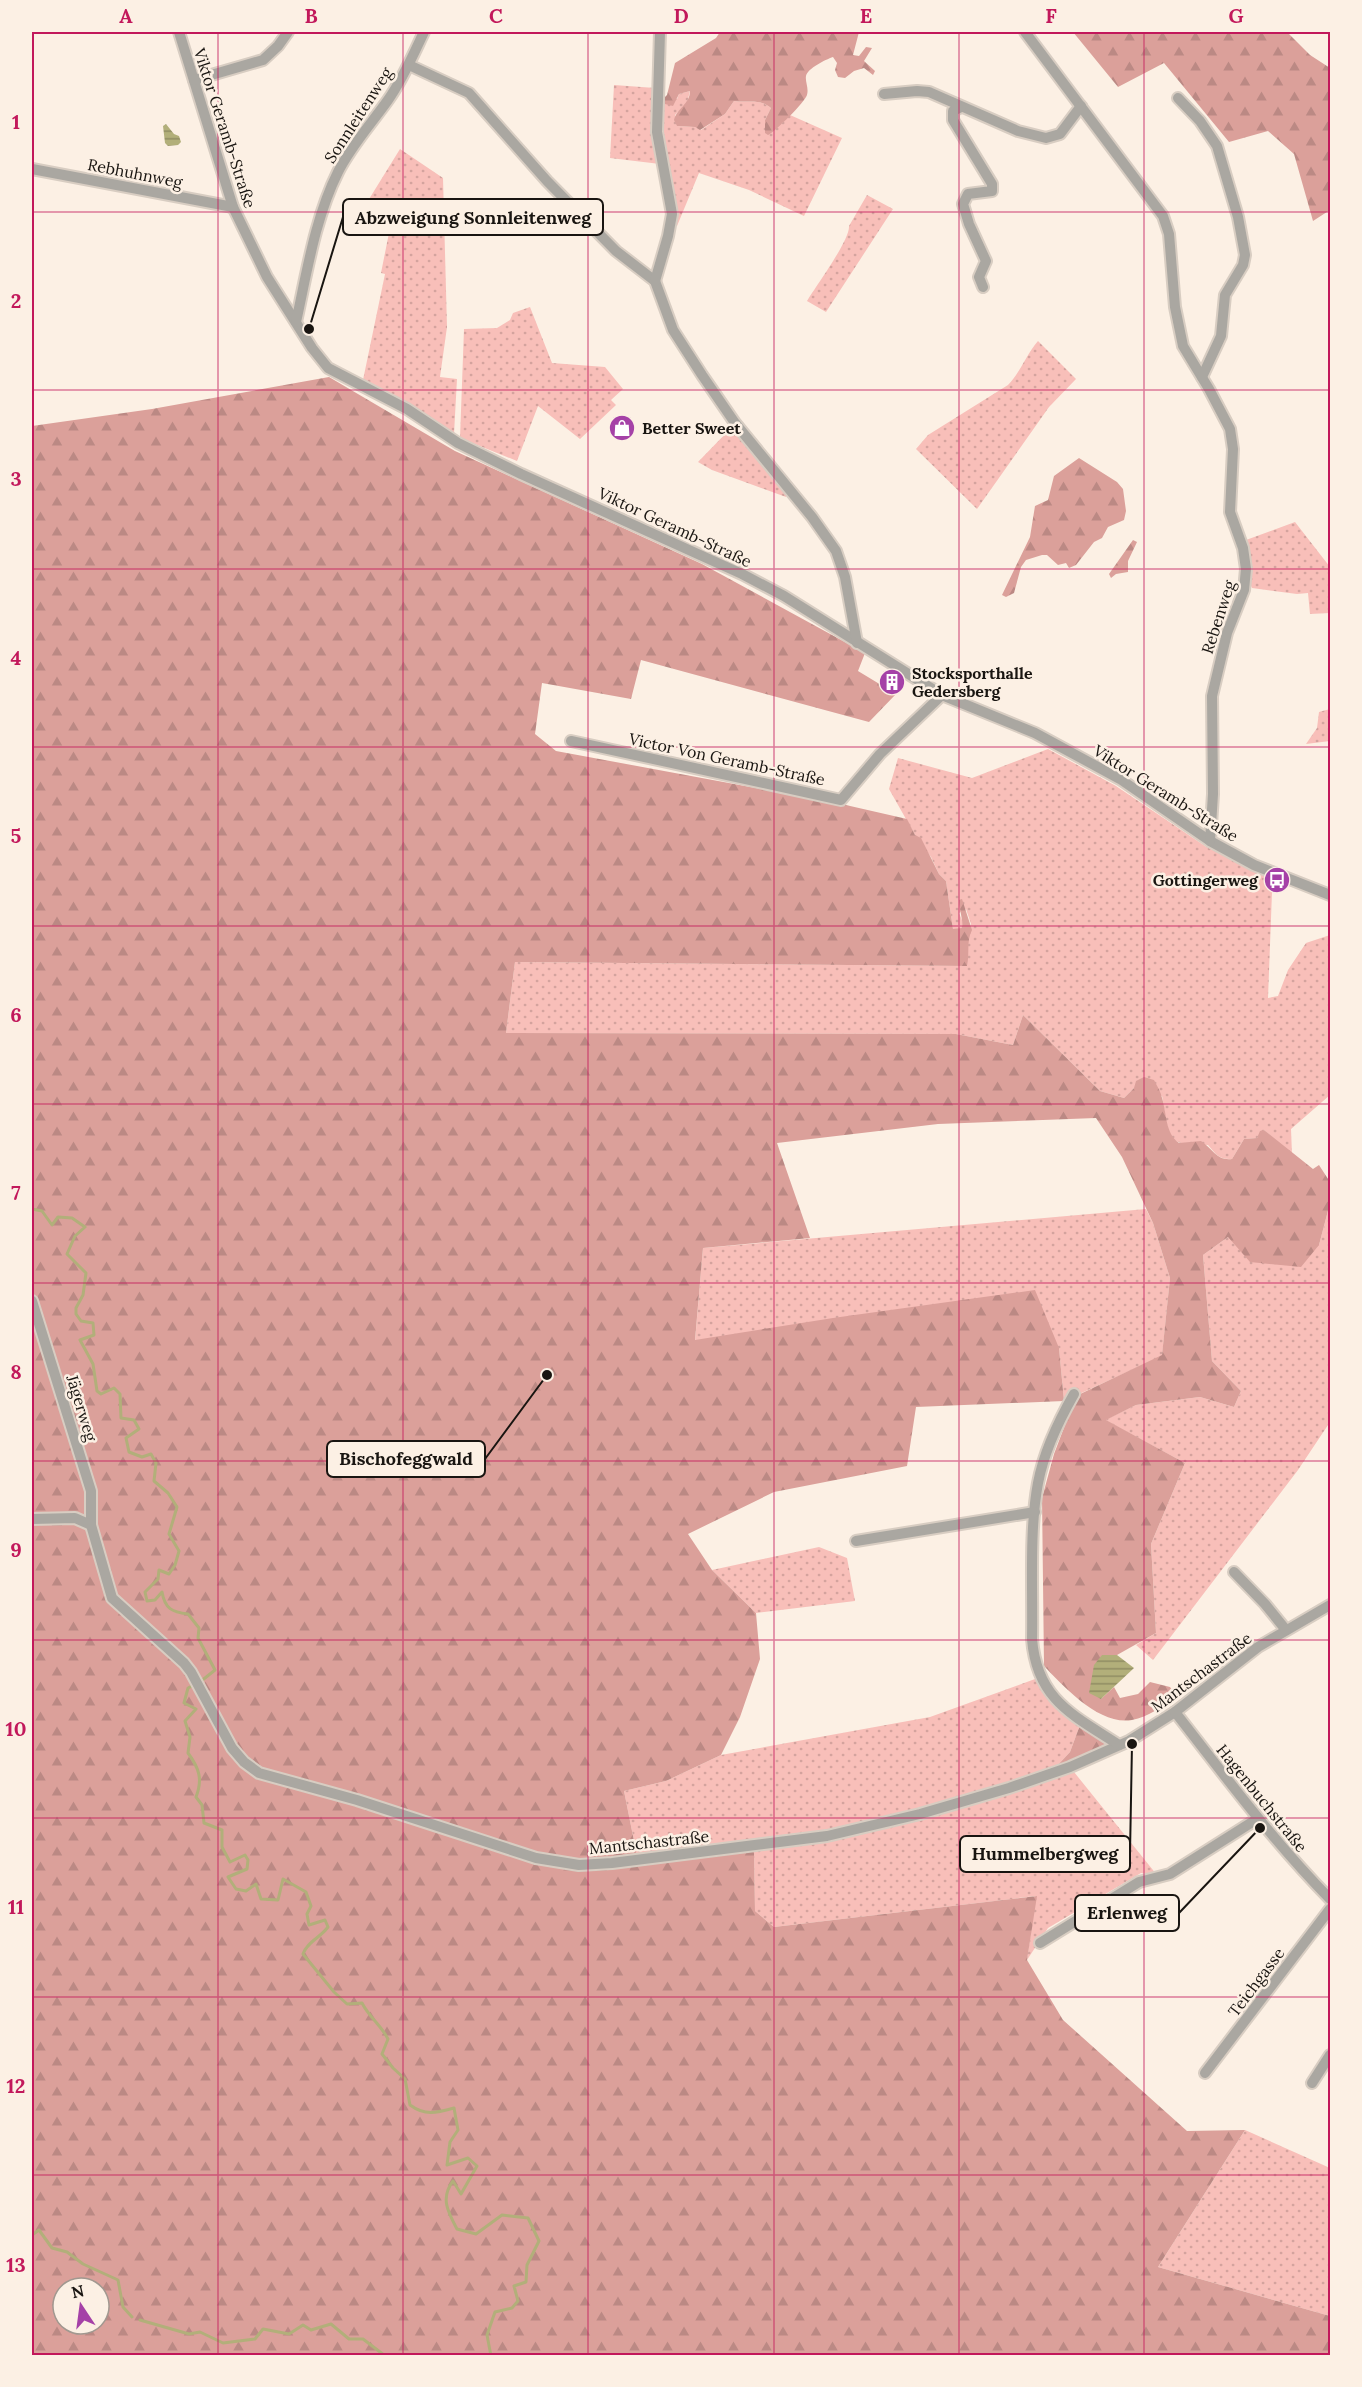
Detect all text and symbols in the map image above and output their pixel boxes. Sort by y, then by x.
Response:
text: A [119,3,133,28]
text: B [304,3,318,28]
text: C [489,3,503,28]
text: D [673,3,689,28]
text: E [860,3,872,28]
text: F [1045,3,1057,28]
text: G [1228,3,1244,28]
street label: Viktor Geramb-Straße [189,45,260,211]
street label: Sonnleitenweg [320,62,397,167]
text: 1 [12,109,20,134]
street label: Rebhuhnweg [86,154,185,192]
callout: Abzweigung Sonnleitenweg [343,199,603,235]
text: Abzweigung Sonnleitenweg [355,206,592,229]
text: 2 [11,288,21,313]
shop icon: Better Sweet [607,413,637,443]
place label: Better Sweet [642,418,741,438]
text: 3 [10,466,22,491]
street label: Viktor Geramb-Straße [594,482,755,571]
street label: Rebenweg [1197,577,1240,656]
text: 4 [11,645,22,670]
place label: Stocksporthalle Gedersberg [912,663,1033,701]
building icon: Stocksporthalle Gedersberg [877,667,907,697]
street label: Victor Von Geramb-Straße [626,728,827,790]
street label: Viktor Geramb-Straße [1089,740,1242,846]
text: 5 [11,823,22,848]
bus stop icon: Gottingerweg [1262,865,1292,895]
place label: Gottingerweg [1153,870,1259,890]
text: 6 [10,1002,22,1027]
text: 7 [11,1180,21,1205]
text: 8 [10,1359,22,1384]
street label: Jägerweg [62,1371,102,1445]
callout: Bischofeggwald [327,1441,485,1477]
text: Bischofeggwald [339,1447,473,1470]
text: 9 [10,1537,22,1562]
street label: Mantschastraße [1147,1627,1255,1716]
text: 10 [6,1716,26,1741]
street label: Hagenbuchstraße [1212,1740,1312,1856]
street label: Mantschastraße [588,1826,710,1858]
callout: Hummelbergweg [960,1836,1130,1872]
text: Hummelbergweg [972,1842,1119,1865]
text: 11 [8,1894,24,1919]
callout: Erlenweg [1075,1895,1179,1931]
text: Erlenweg [1087,1901,1168,1924]
street label: Teichgasse [1224,1943,1289,2020]
text: 12 [7,2073,25,2098]
text: 13 [6,2252,26,2277]
north arrow [51,2276,111,2336]
text: N [69,2280,86,2303]

